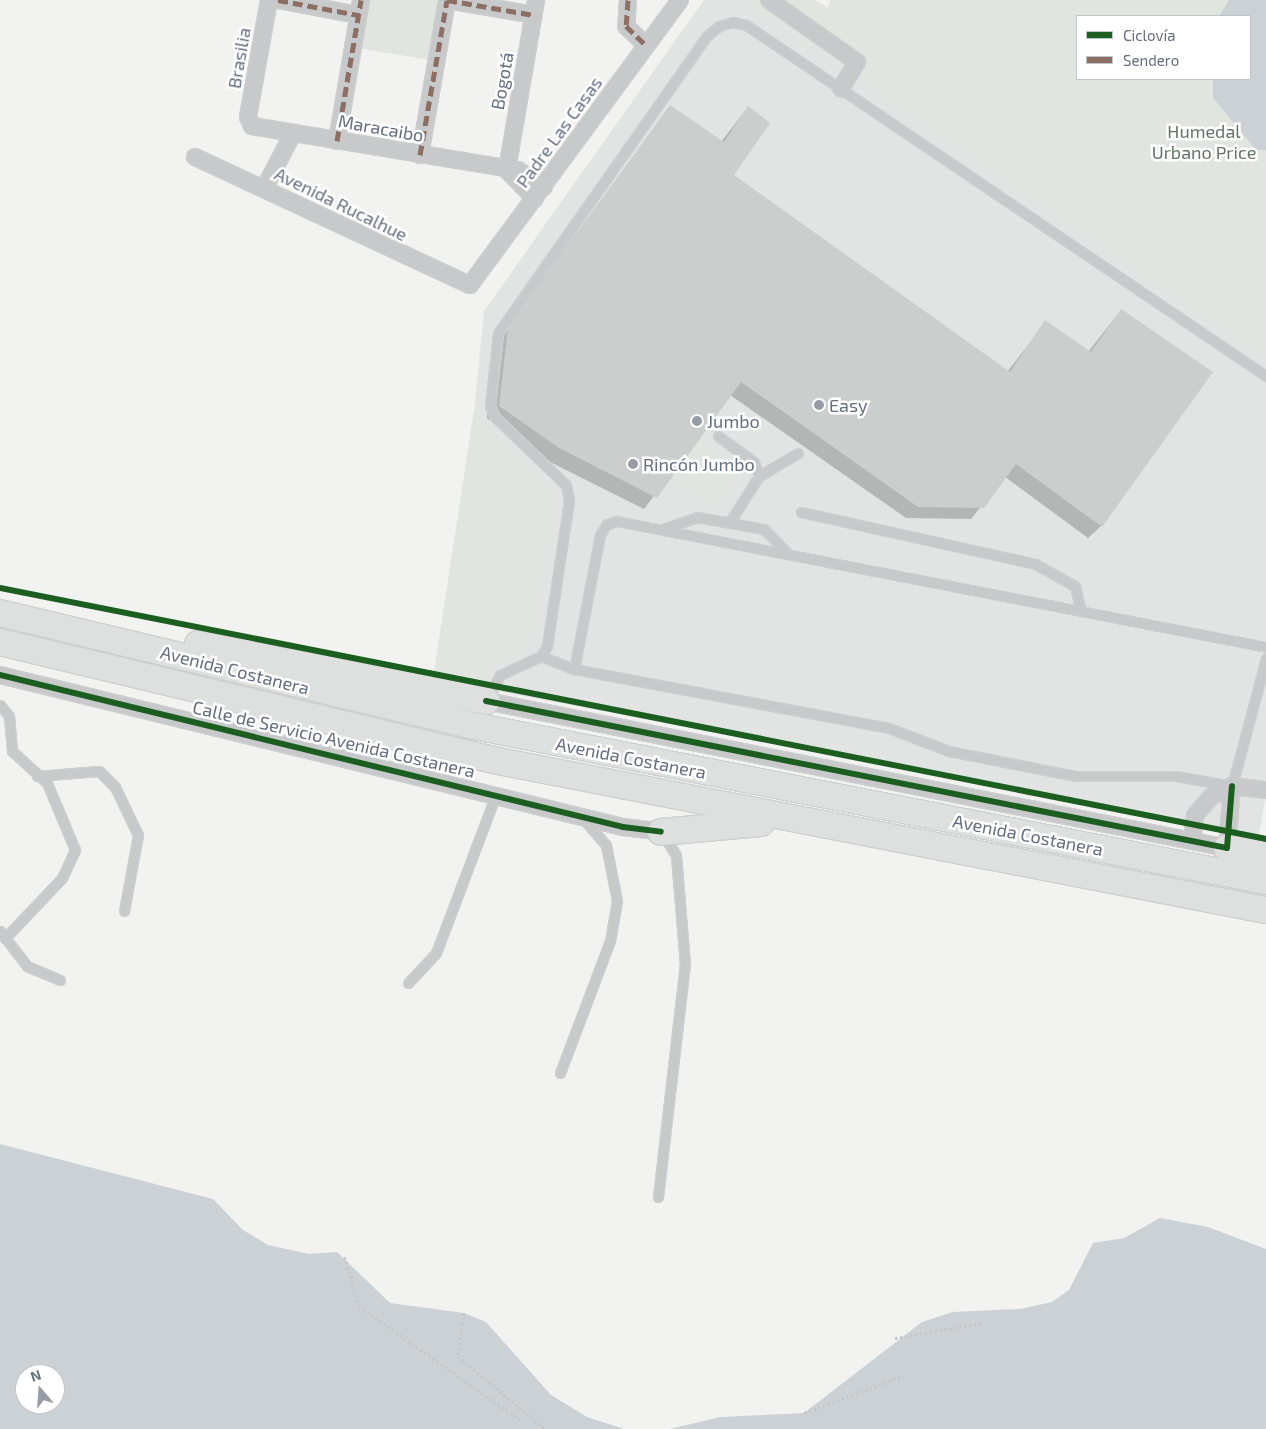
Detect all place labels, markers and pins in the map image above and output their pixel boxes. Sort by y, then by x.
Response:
place label: Easy [829,394,868,416]
marker: Easy [813,399,825,411]
place label: Jumbo [707,410,760,432]
marker: Jumbo [691,415,703,427]
place label: Rincón Jumbo [643,453,755,475]
marker: Rincón Jumbo [627,458,639,470]

